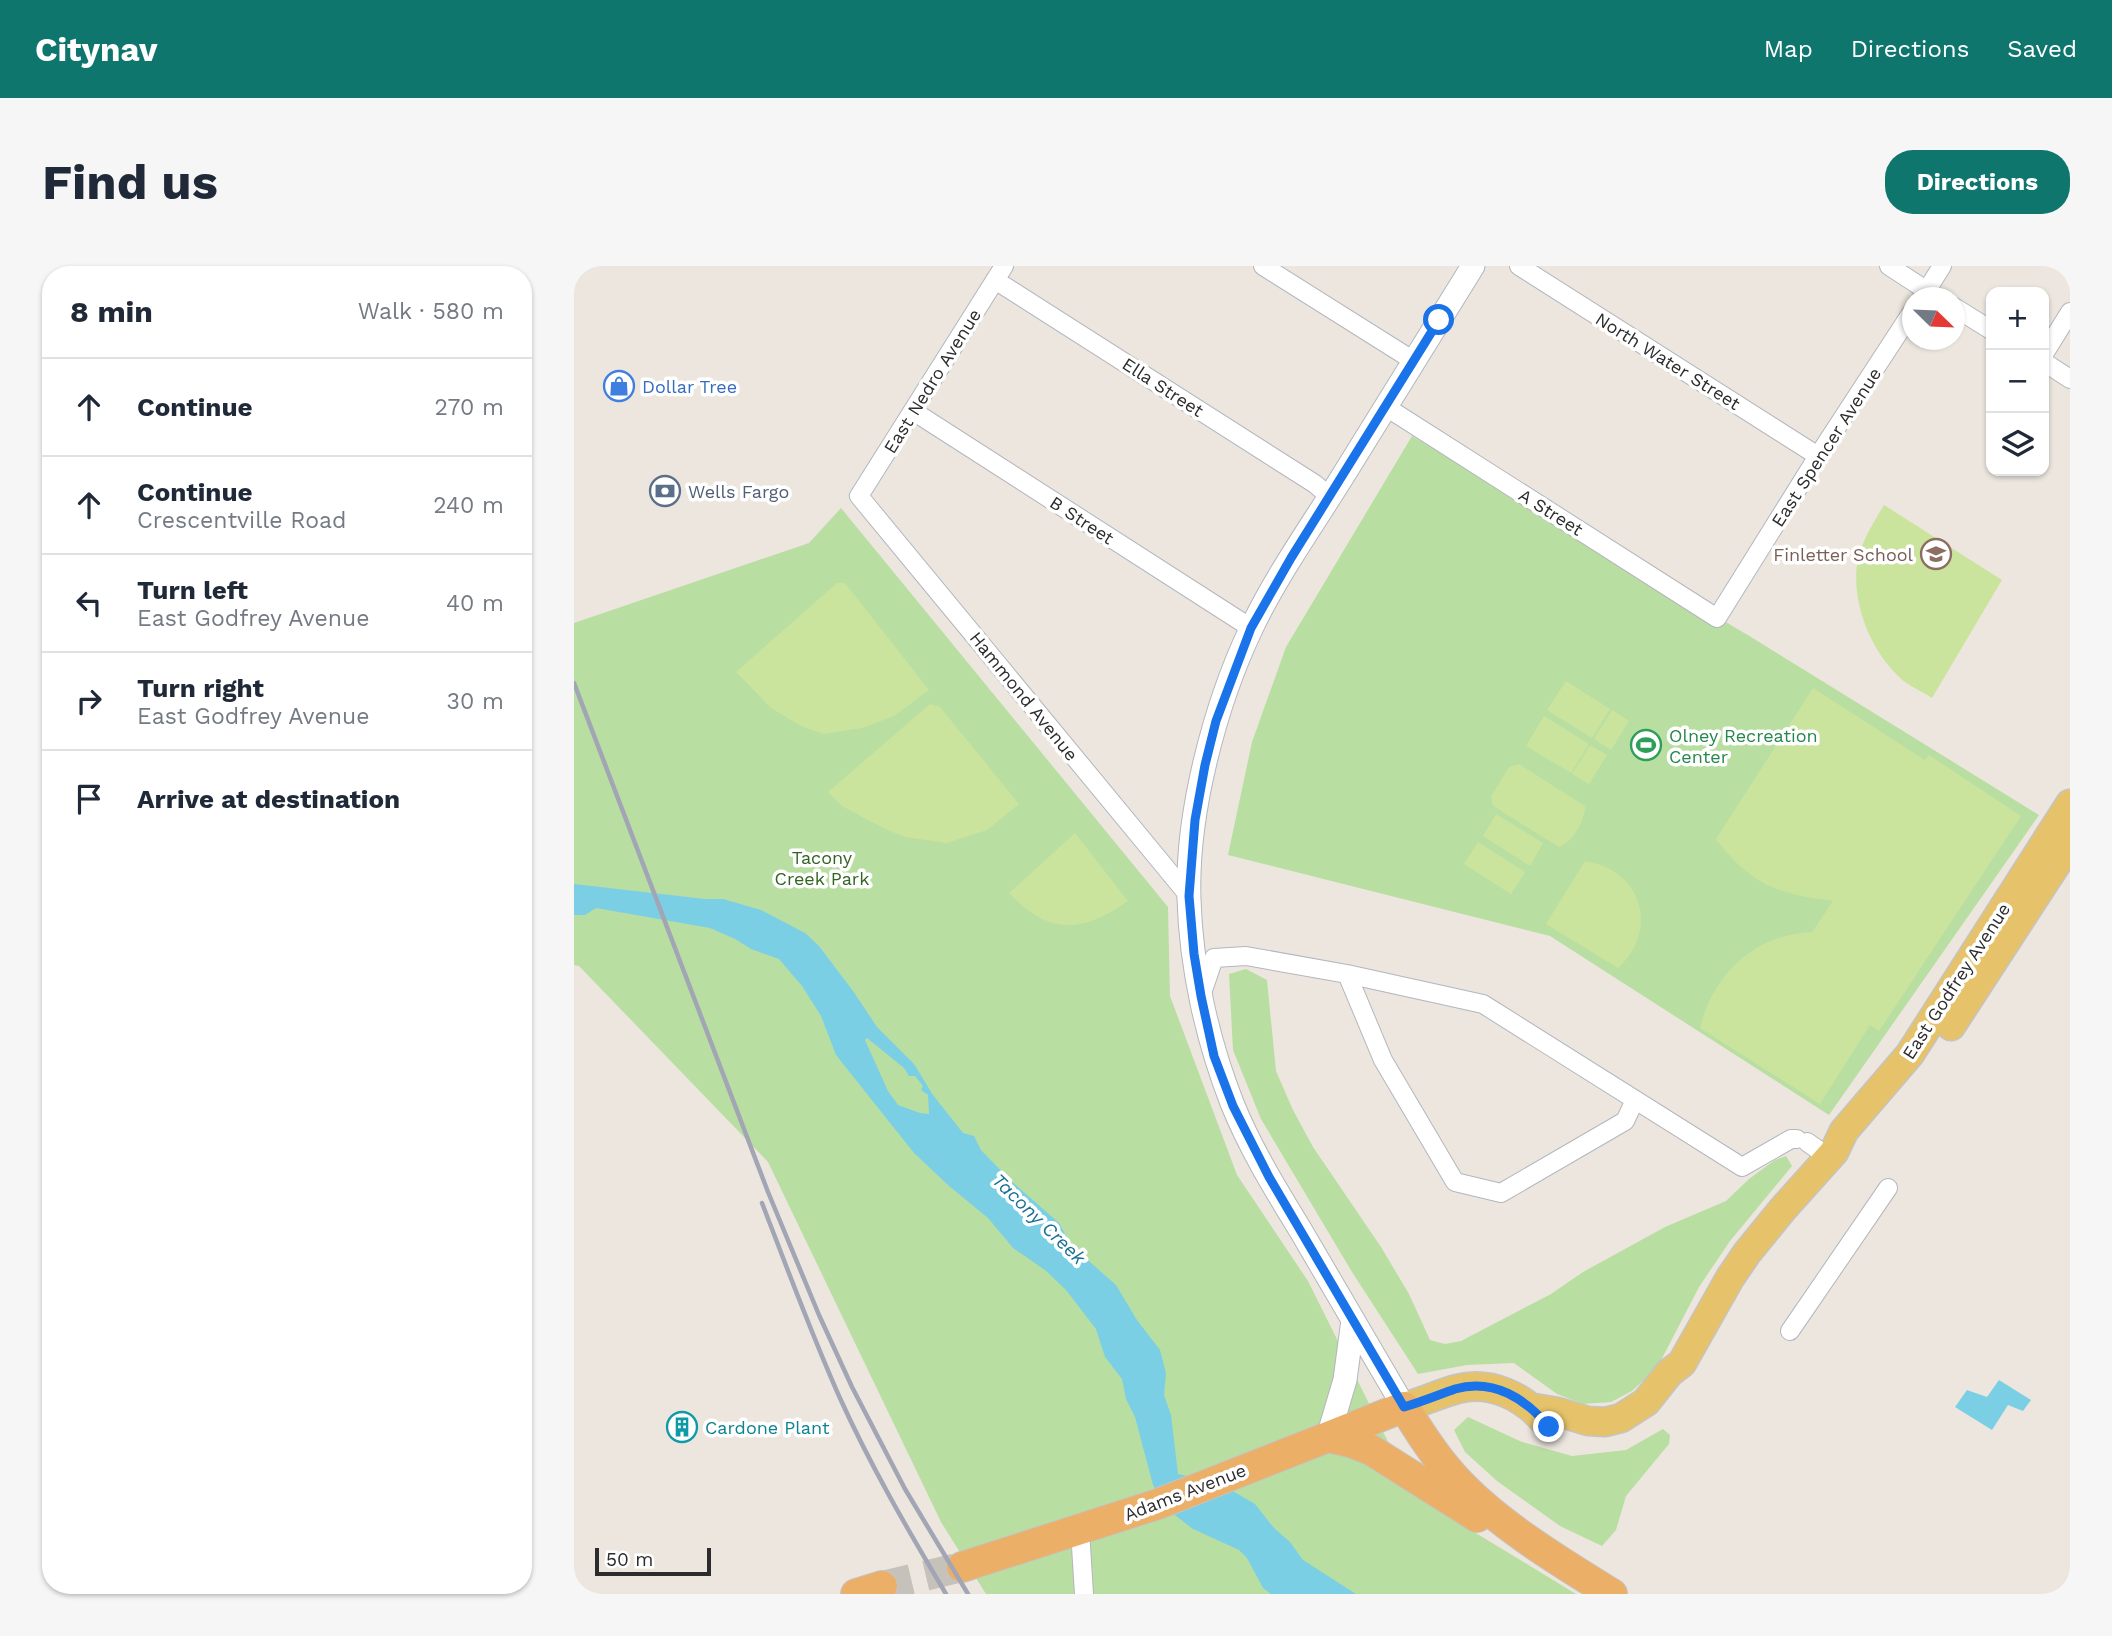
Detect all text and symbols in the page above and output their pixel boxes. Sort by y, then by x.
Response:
text: Citynav [35,30,157,69]
text: Map [1764,35,1813,63]
text: Directions [1851,35,1969,63]
text: Saved [2007,35,2077,63]
button: Directions [1885,150,2070,214]
text: Find us [42,153,218,211]
north arrow [1902,287,1965,350]
map controls [1986,287,2049,476]
button: + [1986,287,2049,350]
text: 8 min [70,294,153,329]
text: Walk · 580 m [358,298,504,325]
route start [1423,304,1454,335]
street label: East Nedro Avenue [879,305,985,457]
street label: North Water Street [1592,308,1745,414]
button: − [1986,350,2049,413]
street label: Ella Street [1118,353,1208,421]
street label: East Spencer Avenue [1767,363,1885,531]
shop icon: Dollar Tree [602,369,636,403]
place label: Dollar Tree [642,376,737,397]
icon: ahead [70,388,108,426]
text: Continue [137,392,253,422]
text: 270 m [435,394,504,421]
button: layers [1986,413,2049,476]
bank icon: Wells Fargo [648,474,682,508]
text: Continue [137,477,253,507]
place label: Wells Fargo [688,481,789,502]
street label: A Street [1515,484,1587,540]
icon: ahead [70,486,108,524]
text: 240 m [433,492,504,519]
street label: B Street [1046,492,1118,549]
text: Crescentville Road [137,507,346,534]
school or university icon: Finletter School [1919,537,1953,571]
place label: Finletter School [1773,544,1913,565]
text: Turn left [137,575,248,605]
icon: left [70,584,108,622]
text: 40 m [446,590,504,617]
text: East Godfrey Avenue [137,605,370,632]
street label: Hammond Avenue [966,627,1082,765]
text: Turn right [137,673,264,703]
icon: right [70,682,108,720]
text: 30 m [447,688,504,715]
text: East Godfrey Avenue [137,703,370,730]
place label: Olney Recreation Center [1669,725,1818,767]
sports icon: Olney Recreation Center [1629,728,1663,762]
icon: arrive [70,780,108,818]
text: Arrive at destination [137,784,400,814]
park label: Tacony Creek Park [775,847,869,889]
street label: East Godfrey Avenue [1898,899,2014,1063]
water label: Tacony Creek [987,1169,1091,1270]
building icon: Cardone Plant [665,1410,699,1444]
route end [1533,1411,1564,1442]
place label: Cardone Plant [705,1417,830,1438]
street label: Adams Avenue [1121,1459,1249,1525]
scale bar [595,1545,710,1577]
text: 50 m [606,1548,653,1571]

